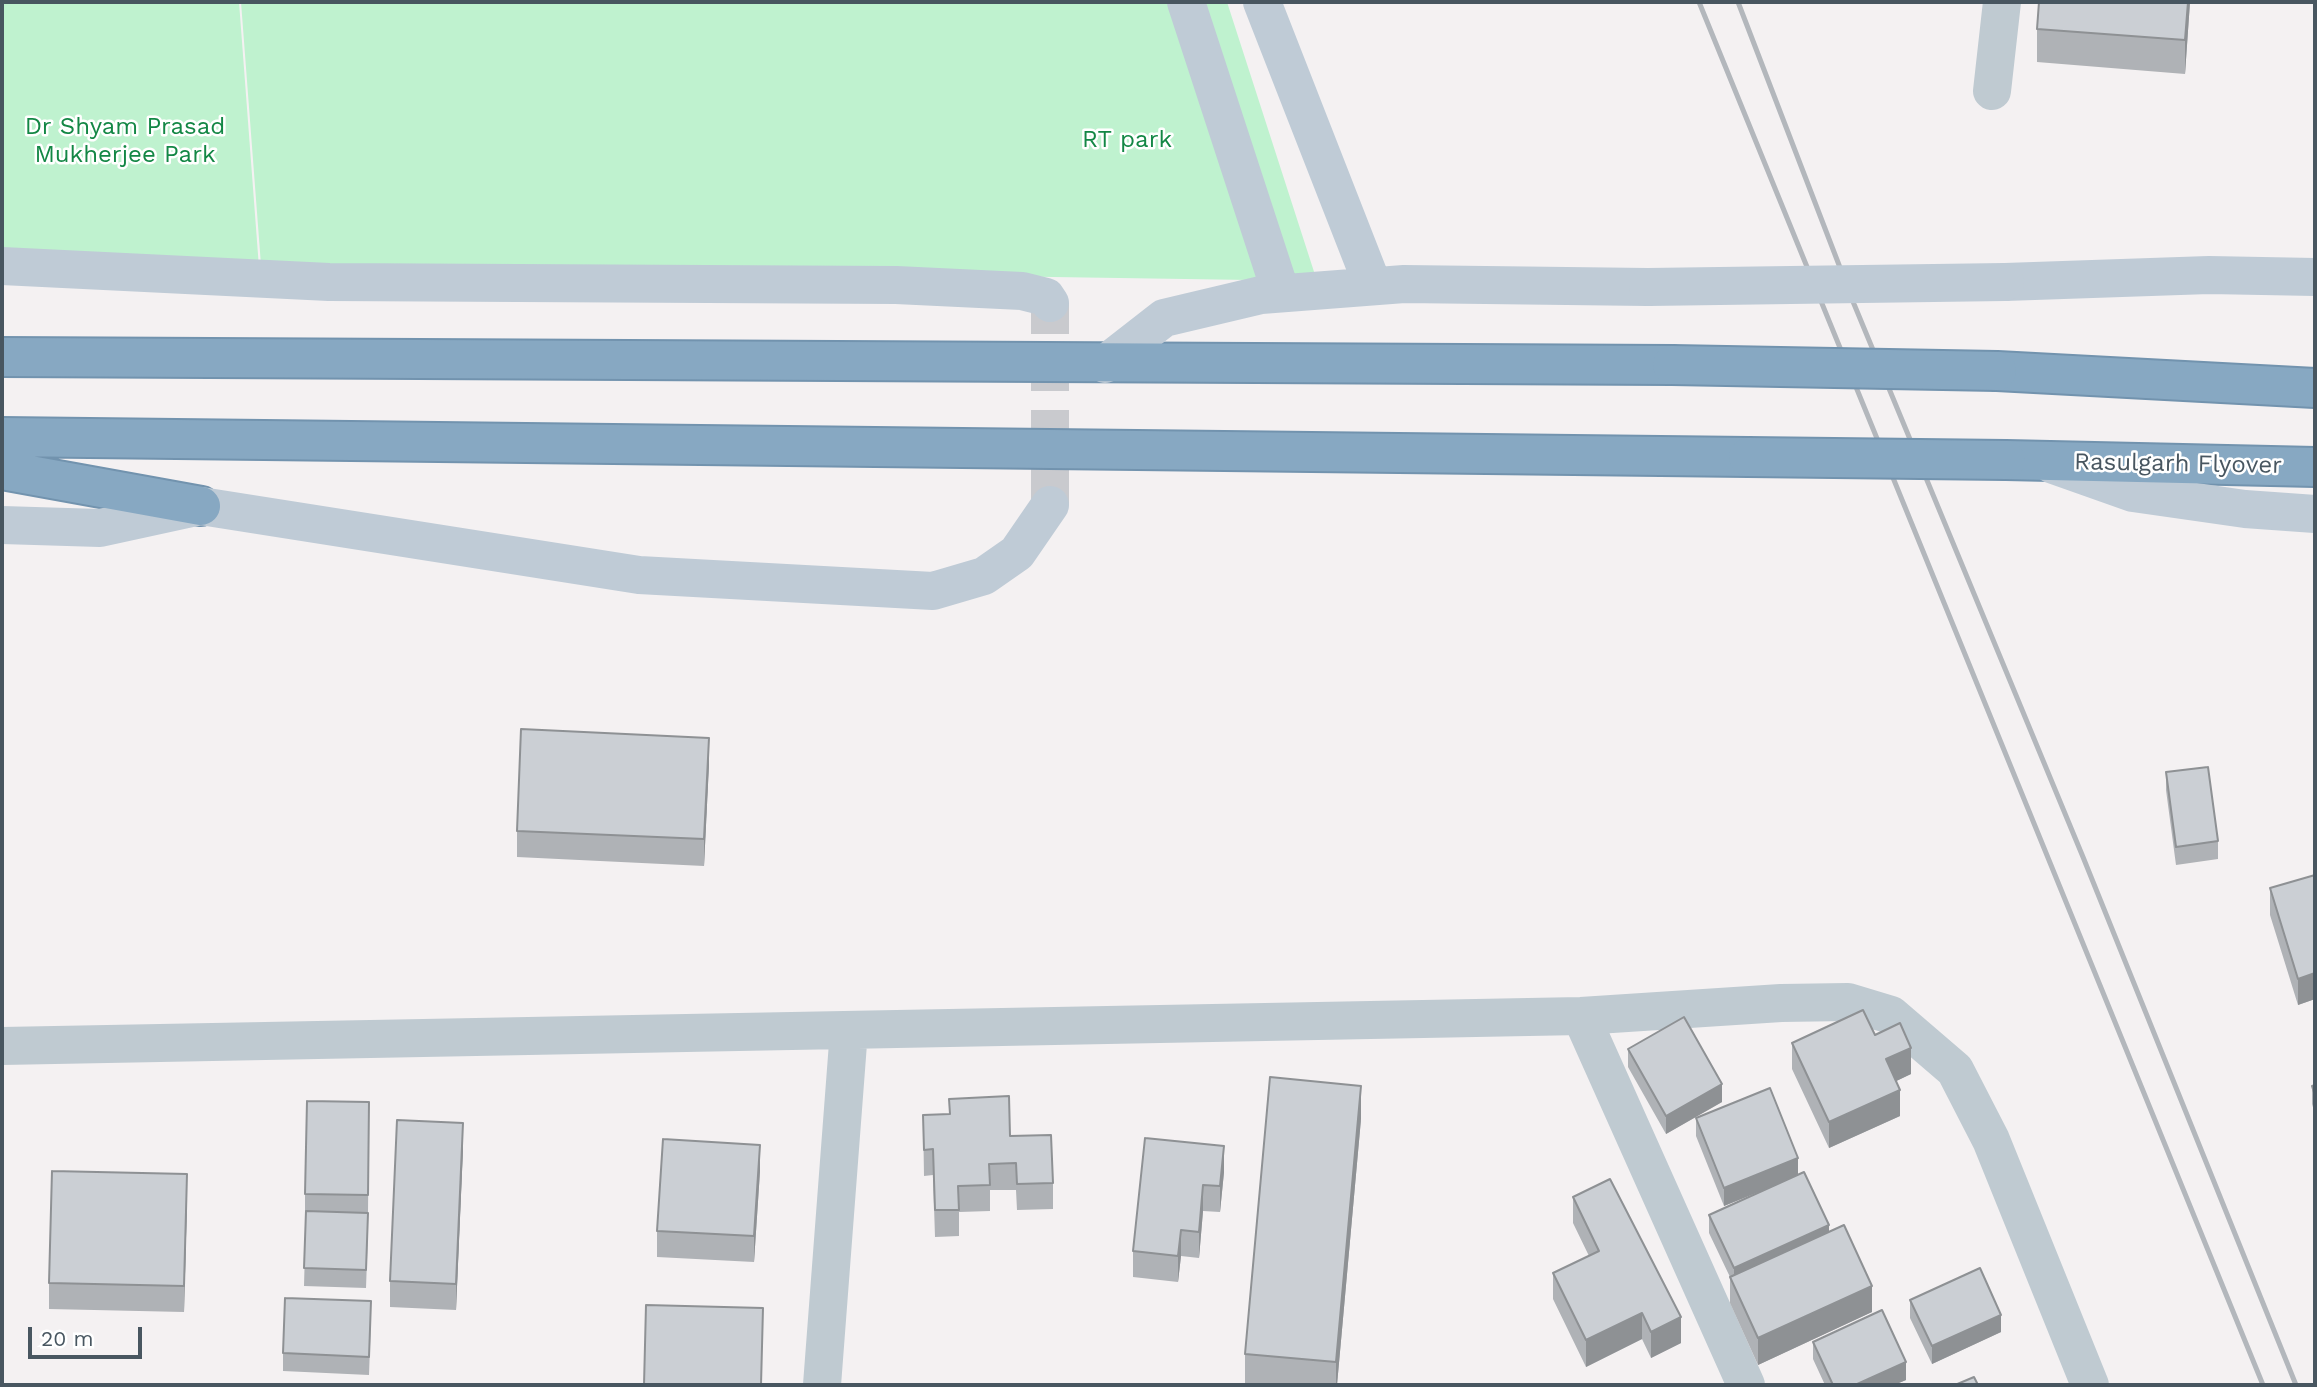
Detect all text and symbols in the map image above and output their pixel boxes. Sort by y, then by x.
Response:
park label: Dr Shyam Prasad Mukherjee Park [25,113,225,169]
park label: RT park [1082,126,1172,154]
street label: Rasulgarh Flyover [2074,448,2282,480]
scale bar [32,1314,145,1358]
text: 20 m [41,1326,93,1351]

